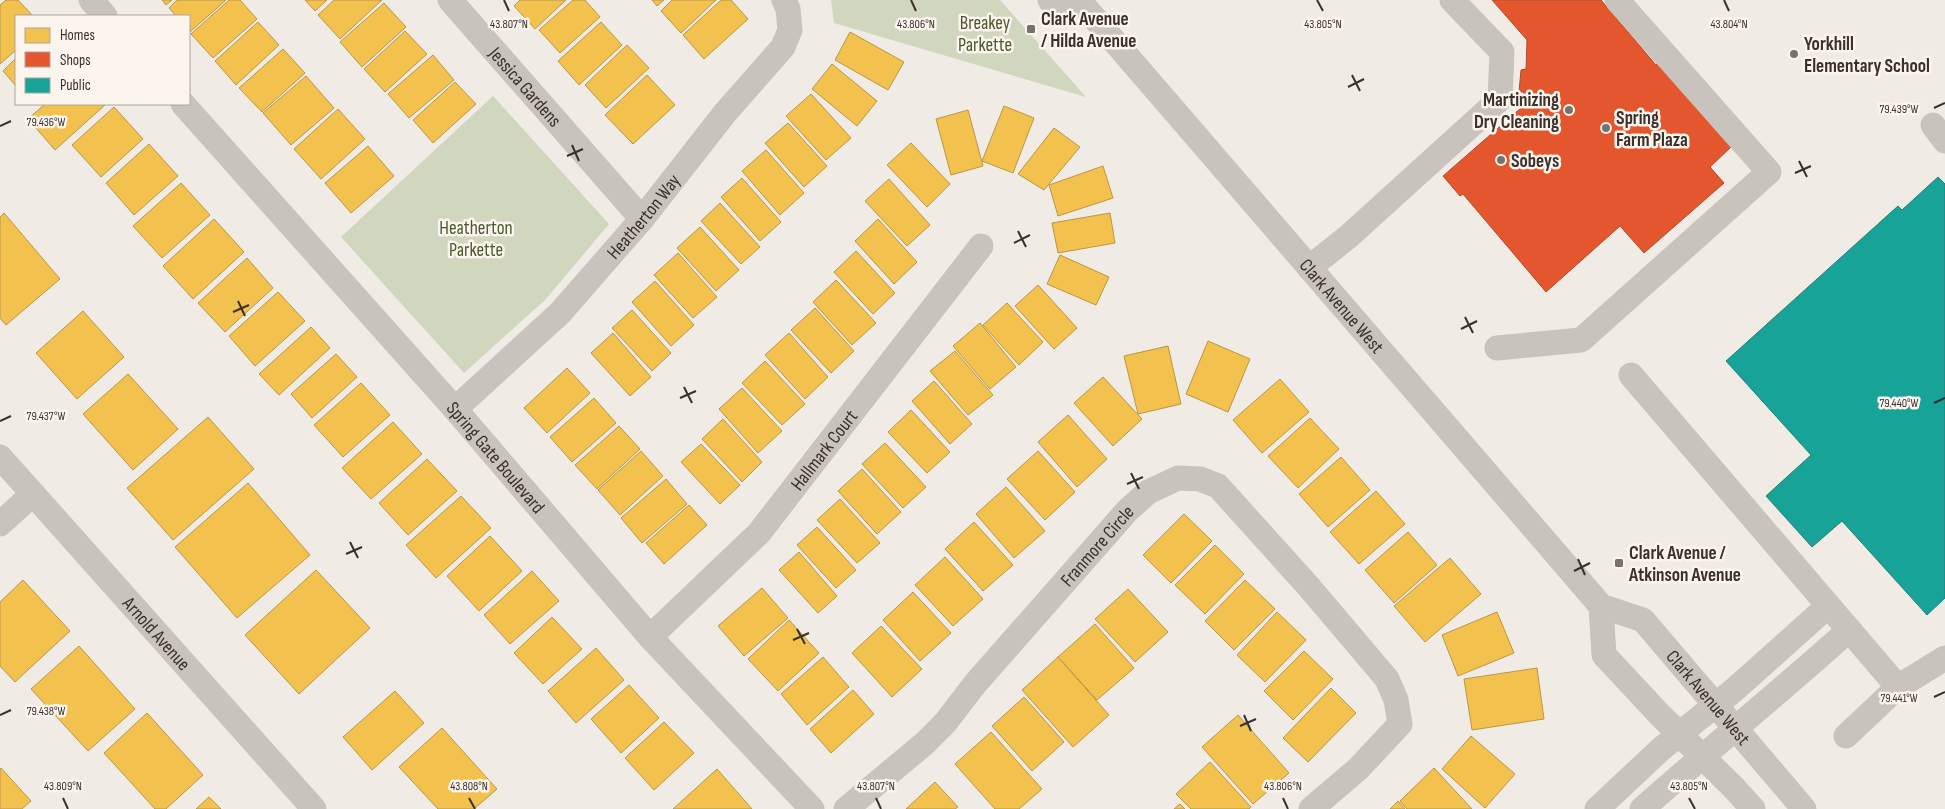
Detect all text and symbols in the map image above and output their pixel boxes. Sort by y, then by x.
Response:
place label: Clark Avenue / Hilda Avenue [1041,8,1136,53]
park label: Breakey Parkette [958,12,1012,57]
legend [15,15,190,105]
text: 43.807°N [490,17,528,32]
text: 43.806°N [897,17,935,32]
text: 43.805°N [1304,17,1342,32]
text: 43.804°N [1710,17,1748,32]
marker: Clark Avenue / Hilda Avenue [1025,23,1037,35]
text: Homes [60,26,95,45]
place label: Yorkhill Elementary School [1804,33,1930,78]
street label: Jessica Gardens [483,42,566,132]
marker: Yorkhill Elementary School [1788,48,1800,60]
text: Shops [60,51,91,70]
text: Public [60,76,91,95]
place label: Martinizing Dry Cleaning [1474,89,1559,134]
text: 79.439°W [1880,102,1919,117]
marker: Martinizing Dry Cleaning [1563,104,1575,116]
place label: Spring Farm Plaza [1616,107,1688,152]
text: 79.436°W [27,115,66,130]
marker: Spring Farm Plaza [1600,122,1612,134]
place label: Sobeys [1511,150,1559,173]
marker: Sobeys [1495,154,1507,166]
street label: Heatherton Way [603,169,686,264]
park label: Heatherton Parkette [439,217,513,262]
street label: Clark Avenue West [1294,254,1388,359]
text: 79.440°W [1880,396,1919,411]
street label: Spring Gate Boulevard [441,397,549,519]
street label: Hallmark Court [786,406,863,495]
text: 79.437°W [27,409,66,424]
street label: Franmore Circle [1056,501,1139,592]
place label: Clark Avenue / Atkinson Avenue [1628,542,1741,587]
marker: Clark Avenue / Atkinson Avenue [1613,557,1625,569]
street label: Arnold Avenue [116,592,195,676]
street label: Clark Avenue West [1661,646,1755,750]
text: 79.441°W [1880,691,1918,706]
text: 79.438°W [27,704,65,719]
text: 43.809°N [44,779,82,794]
text: 43.808°N [450,779,488,794]
text: 43.807°N [857,779,895,794]
text: 43.806°N [1264,779,1302,794]
text: 43.805°N [1670,779,1708,794]

